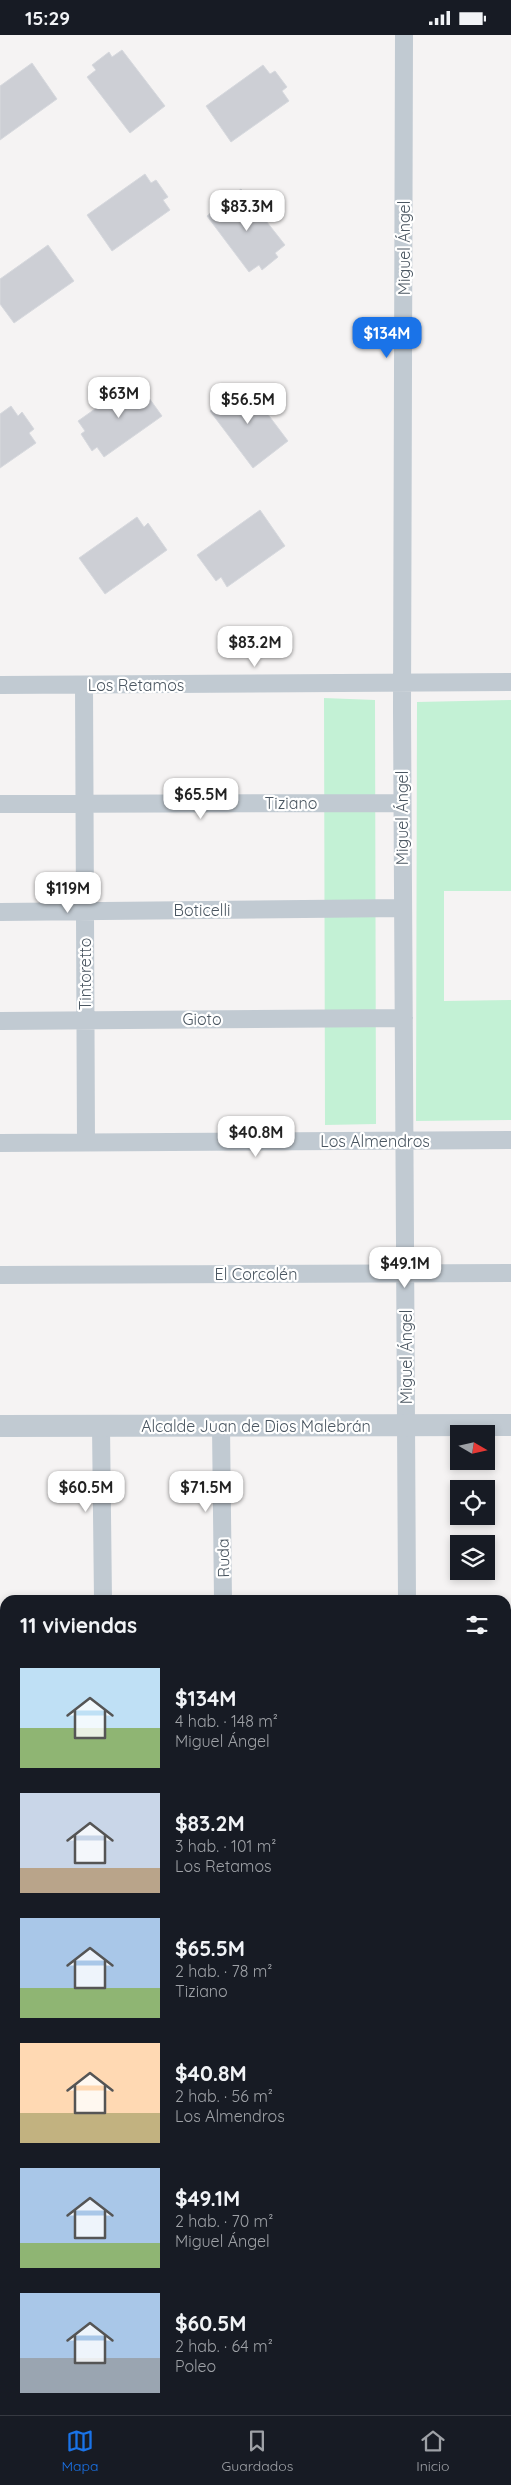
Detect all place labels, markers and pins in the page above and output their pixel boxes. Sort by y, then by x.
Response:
pin: $83.3M [206,189,288,232]
pin: $134M [352,317,422,359]
pin: $63M [89,377,149,419]
pin: $56.5M [207,383,289,425]
pin: $83.2M [214,625,296,668]
pin: $65.5M [160,777,242,820]
pin: $119M [33,871,103,914]
pin: $40.8M [215,1115,297,1158]
pin: $49.1M [364,1247,446,1289]
pin: $60.5M [45,1471,127,1513]
pin: $71.5M [165,1471,247,1513]

